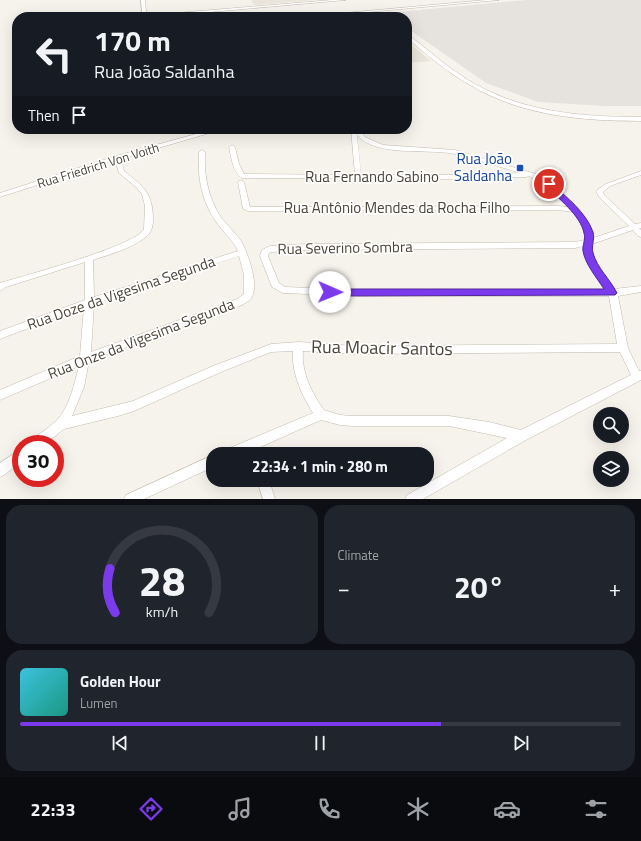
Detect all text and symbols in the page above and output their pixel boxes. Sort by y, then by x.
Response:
text: 170 m [94,19,171,62]
icon: left [28,28,80,80]
text: Rua João Saldanha [94,58,235,85]
text: Then [28,104,60,127]
icon: arrive [68,104,90,126]
street label: Rua Friedrich Von Voith [34,137,162,193]
place label: Rua João Saldanha [454,147,512,187]
marker: Rua João Saldanha [515,163,525,173]
street label: Rua Fernando Sabino [305,165,439,188]
pin [532,167,566,201]
icon: arrive [538,173,560,195]
street label: Rua Antônio Mendes da Rocha Filho [284,196,510,219]
street label: Rua Severino Sombra [277,235,413,260]
street label: Rua Doze da Vigesima Segunda [24,249,219,336]
position arrow [309,271,351,313]
street label: Rua Onze da Vigesima Segunda [44,292,238,385]
street label: Rua Moacir Santos [311,333,453,362]
map controls [593,407,629,487]
button: search [593,407,629,443]
speed limit sign: 30 [12,435,64,487]
button: layers [593,451,629,487]
text: 22:34 · 1 min · 280 m [252,455,388,478]
text: Climate [338,545,379,565]
text: 28 [138,548,185,611]
text: 20° [454,564,504,610]
text: − [338,571,350,605]
text: + [609,571,621,605]
text: km/h [146,600,178,622]
text: Golden Hour [80,670,161,693]
text: Lumen [80,693,117,713]
icon: previous [109,732,131,754]
icon: pause [309,732,331,754]
icon: next [510,732,532,754]
icon: directions [137,795,165,823]
icon: music [226,795,254,823]
icon: phone [315,795,343,823]
icon: climate [404,795,432,823]
icon: car [493,795,521,823]
icon: filters [582,795,610,823]
text: 22:33 [31,796,76,823]

